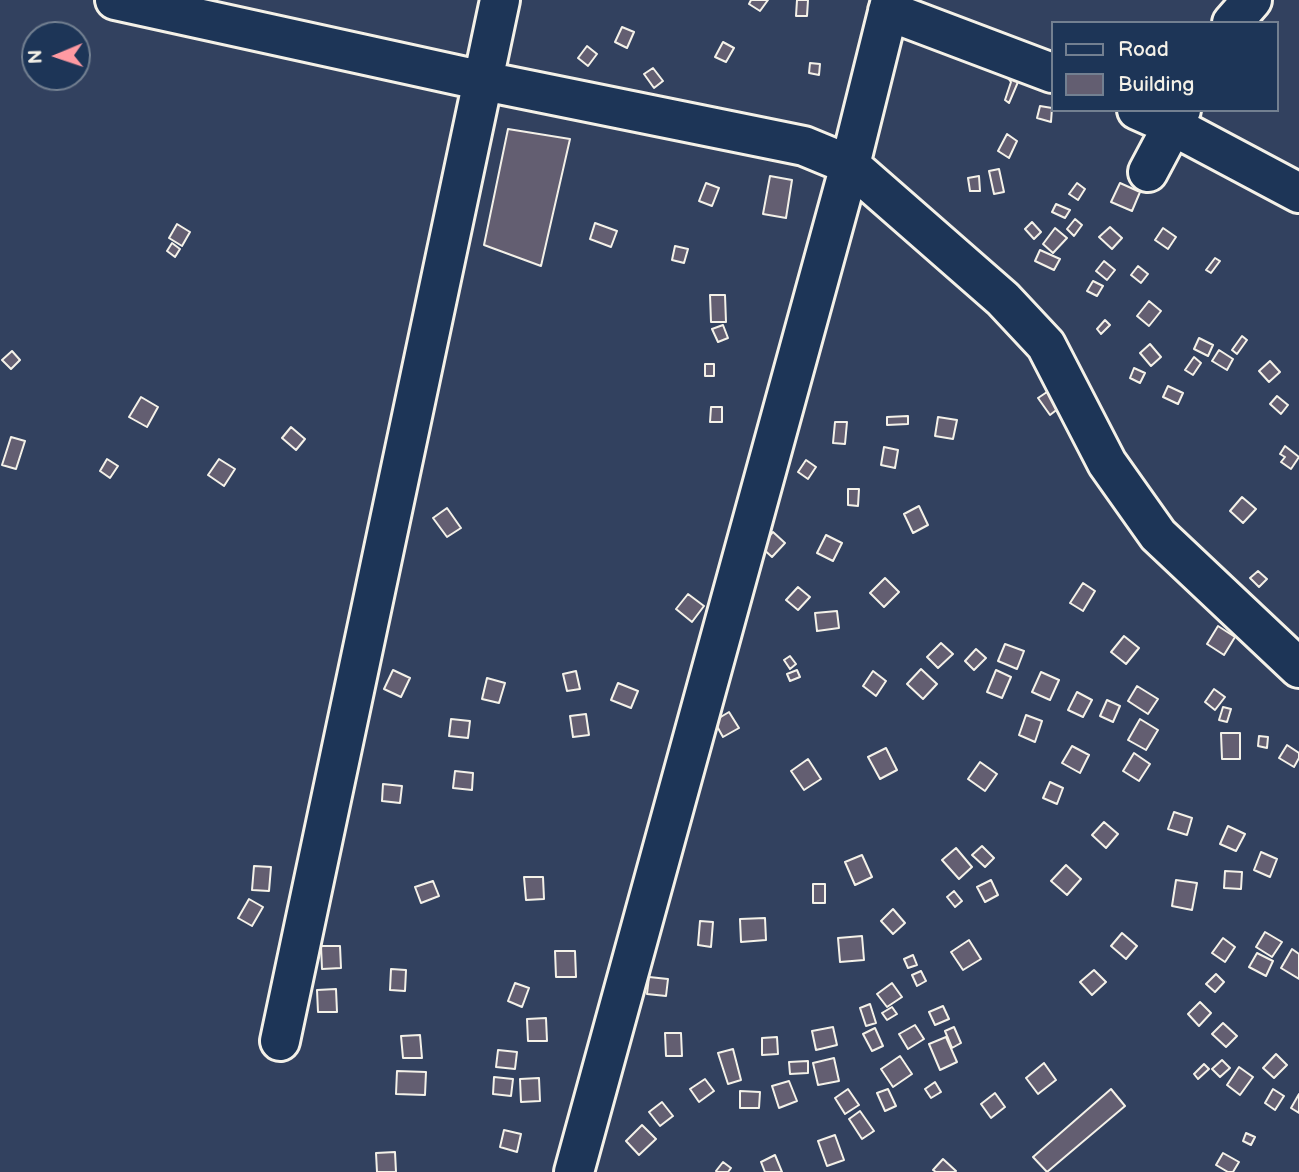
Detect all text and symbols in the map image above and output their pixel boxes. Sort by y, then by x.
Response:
north arrow [21,21,91,91]
legend [1050,21,1278,112]
text: Road [1118,37,1169,62]
text: N [25,49,48,64]
text: Building [1118,72,1194,97]

